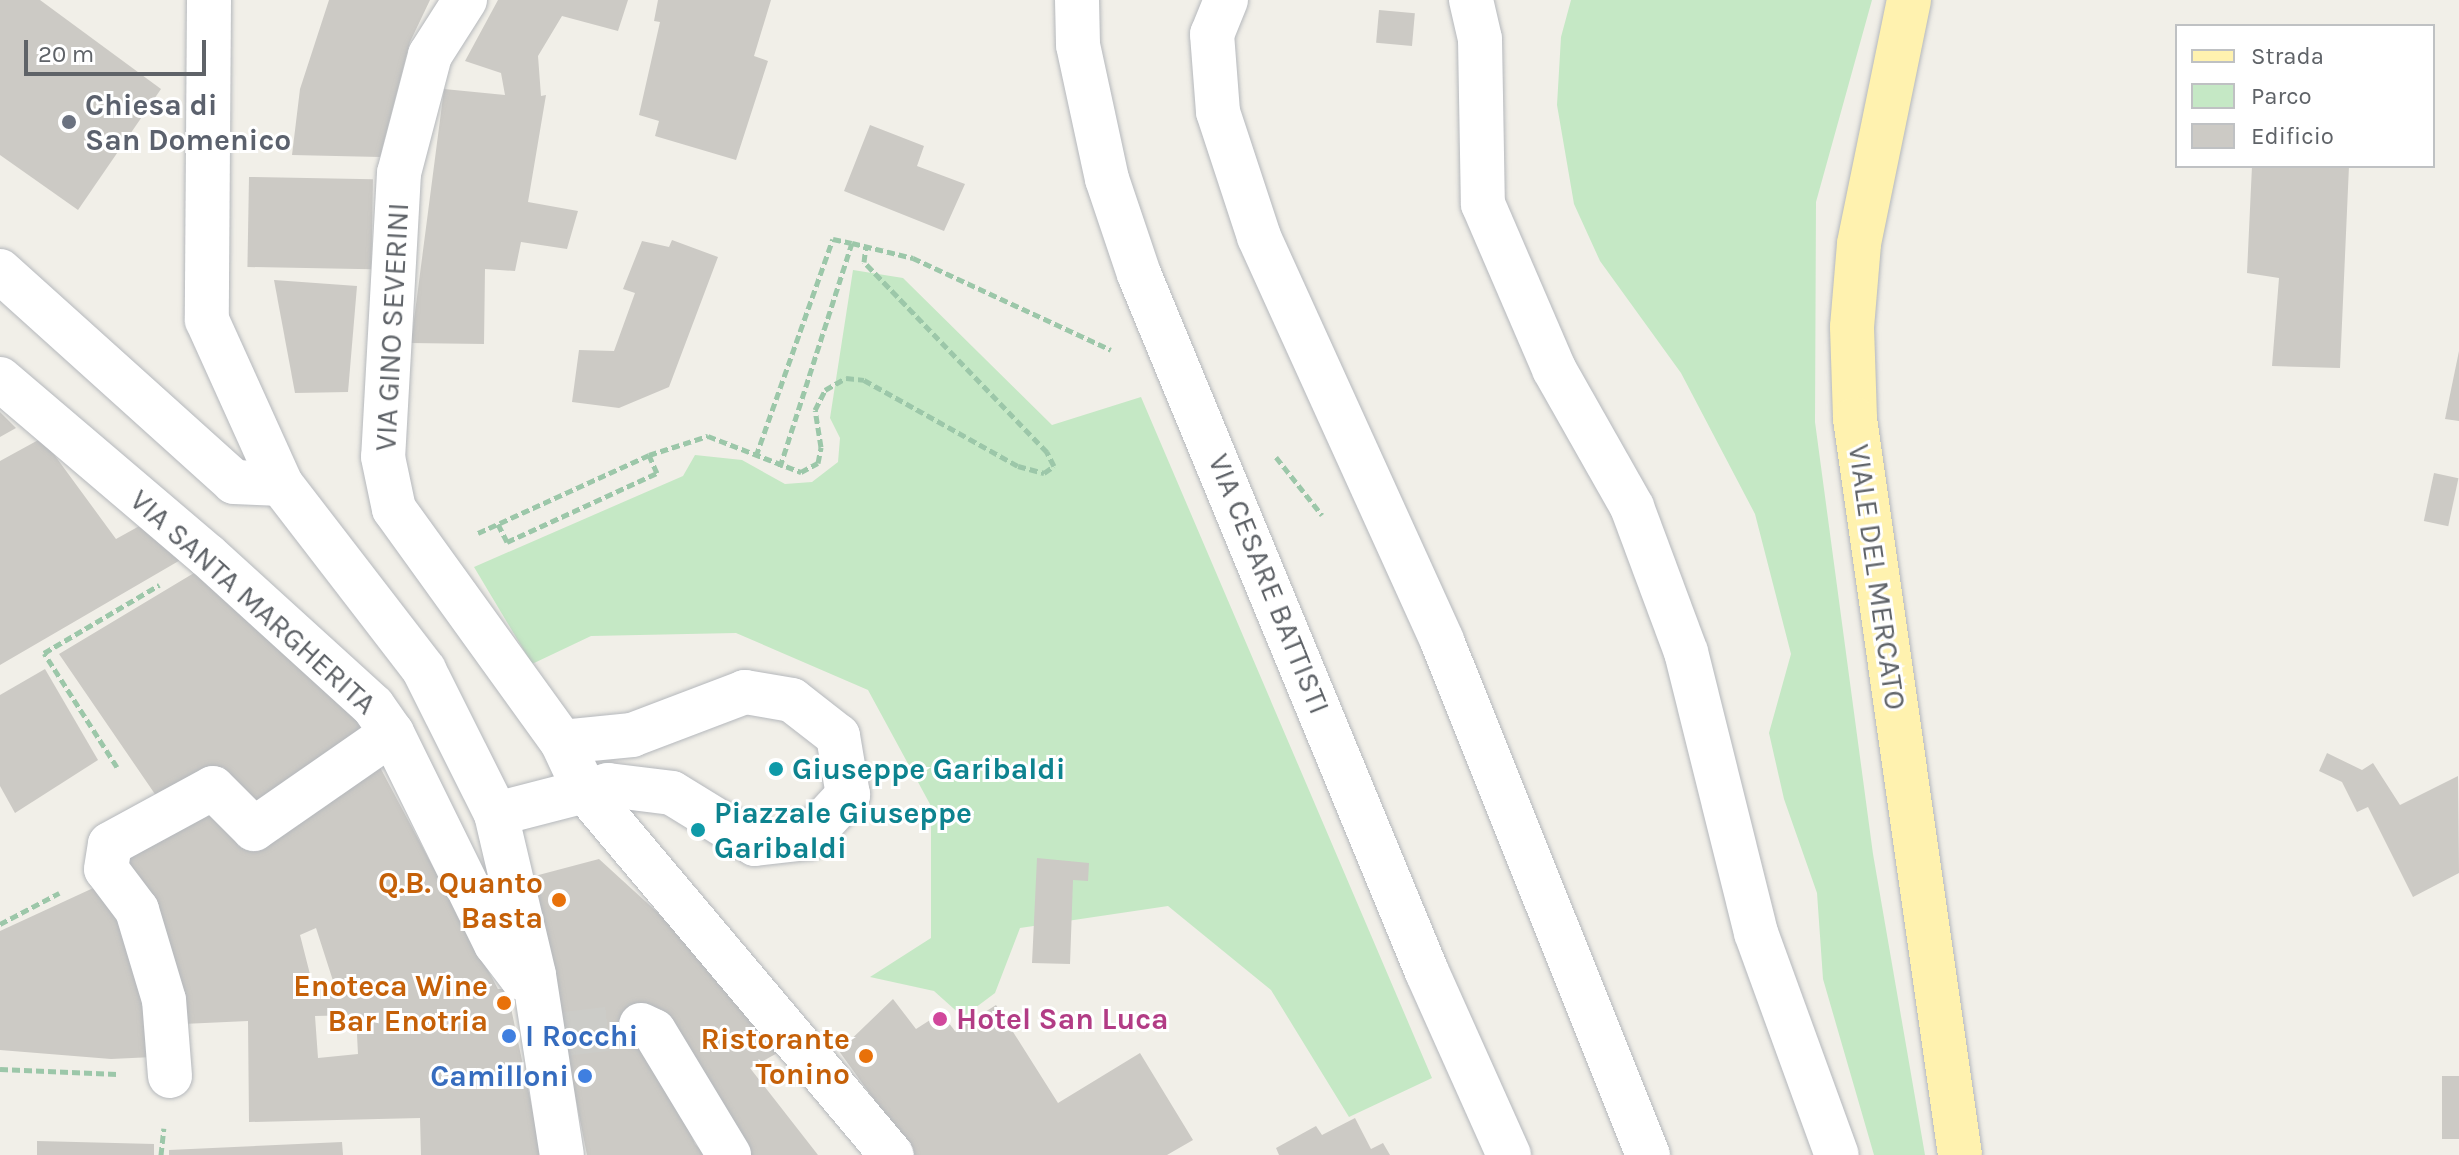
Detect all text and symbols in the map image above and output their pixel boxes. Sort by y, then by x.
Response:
scale bar [28,24,210,74]
legend [2175,24,2435,168]
text: 20 m [38,40,94,68]
text: Strada [2251,42,2324,70]
text: Parco [2251,82,2312,110]
place label: Chiesa di San Domenico [85,87,291,158]
marker: Chiesa di San Domenico [60,113,78,131]
text: Edificio [2251,122,2334,150]
street label: VIA GINO SEVERINI [368,202,416,452]
street label: VIALE DEL MERCATO [1841,442,1913,712]
street label: VIA CESARE BATTISTI [1200,449,1338,719]
street label: VIA SANTA MARGHERITA [123,482,383,722]
place label: Giuseppe Garibaldi [792,751,1066,787]
marker: Giuseppe Garibaldi [767,760,785,778]
place label: Piazzale Giuseppe Garibaldi [714,795,972,866]
marker: Piazzale Giuseppe Garibaldi [689,821,707,839]
place label: Q.B. Quanto Basta [378,865,543,936]
marker: Q.B. Quanto Basta [550,891,568,909]
place label: Enoteca Wine Bar Enotria [293,968,488,1038]
marker: Enoteca Wine Bar Enotria [495,994,513,1012]
place label: Hotel San Luca [956,1001,1169,1037]
marker: Hotel San Luca [931,1010,949,1028]
place label: I Rocchi [525,1018,638,1054]
place label: Ristorante Tonino [700,1021,850,1092]
marker: I Rocchi [500,1027,518,1045]
marker: Ristorante Tonino [857,1047,875,1065]
place label: Camilloni [430,1058,569,1094]
marker: Camilloni [576,1067,594,1085]

